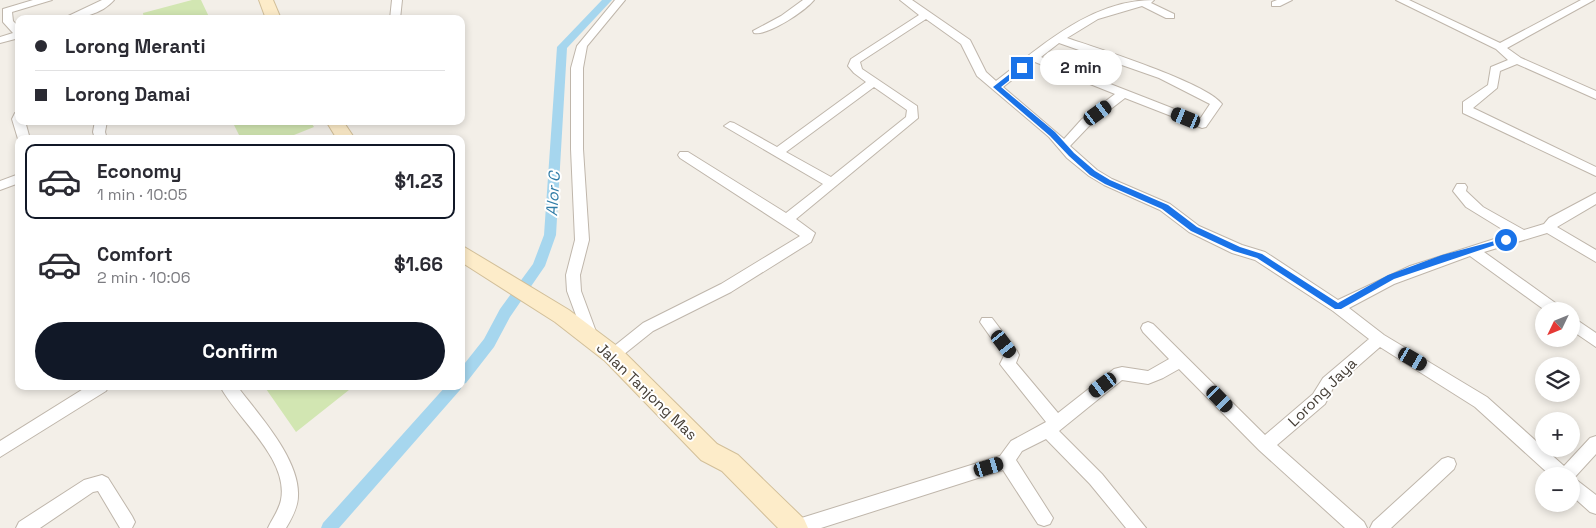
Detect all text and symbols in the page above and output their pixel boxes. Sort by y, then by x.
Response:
text: Lorong Meranti [65,34,206,59]
callout: 2 min [1040,50,1122,86]
route end [1011,57,1033,79]
text: 2 min [1060,57,1102,78]
text: Lorong Damai [65,82,190,107]
car [1081,98,1114,128]
car [1169,105,1202,131]
icon: car [37,159,82,204]
text: Economy [97,159,181,184]
text: $1.23 [394,169,443,194]
water label: Alor C [541,169,565,217]
text: 1 min · 10:05 [97,184,187,205]
route start [1495,229,1517,251]
icon: car [37,242,82,287]
text: Comfort [97,242,173,267]
text: $1.66 [394,252,443,277]
text: 2 min · 10:06 [97,267,191,288]
north arrow [1535,302,1580,348]
map controls [1535,302,1580,512]
button: Confirm [35,322,445,380]
car [988,328,1019,360]
street label: Jalan Tanjong Mas [593,338,701,444]
car [1396,345,1429,373]
street label: Lorong Jaya [1284,353,1361,430]
button: layers [1535,357,1580,402]
car [1086,370,1119,400]
car [1204,383,1235,415]
button: + [1535,412,1580,457]
car [972,455,1005,479]
button: − [1535,467,1580,512]

